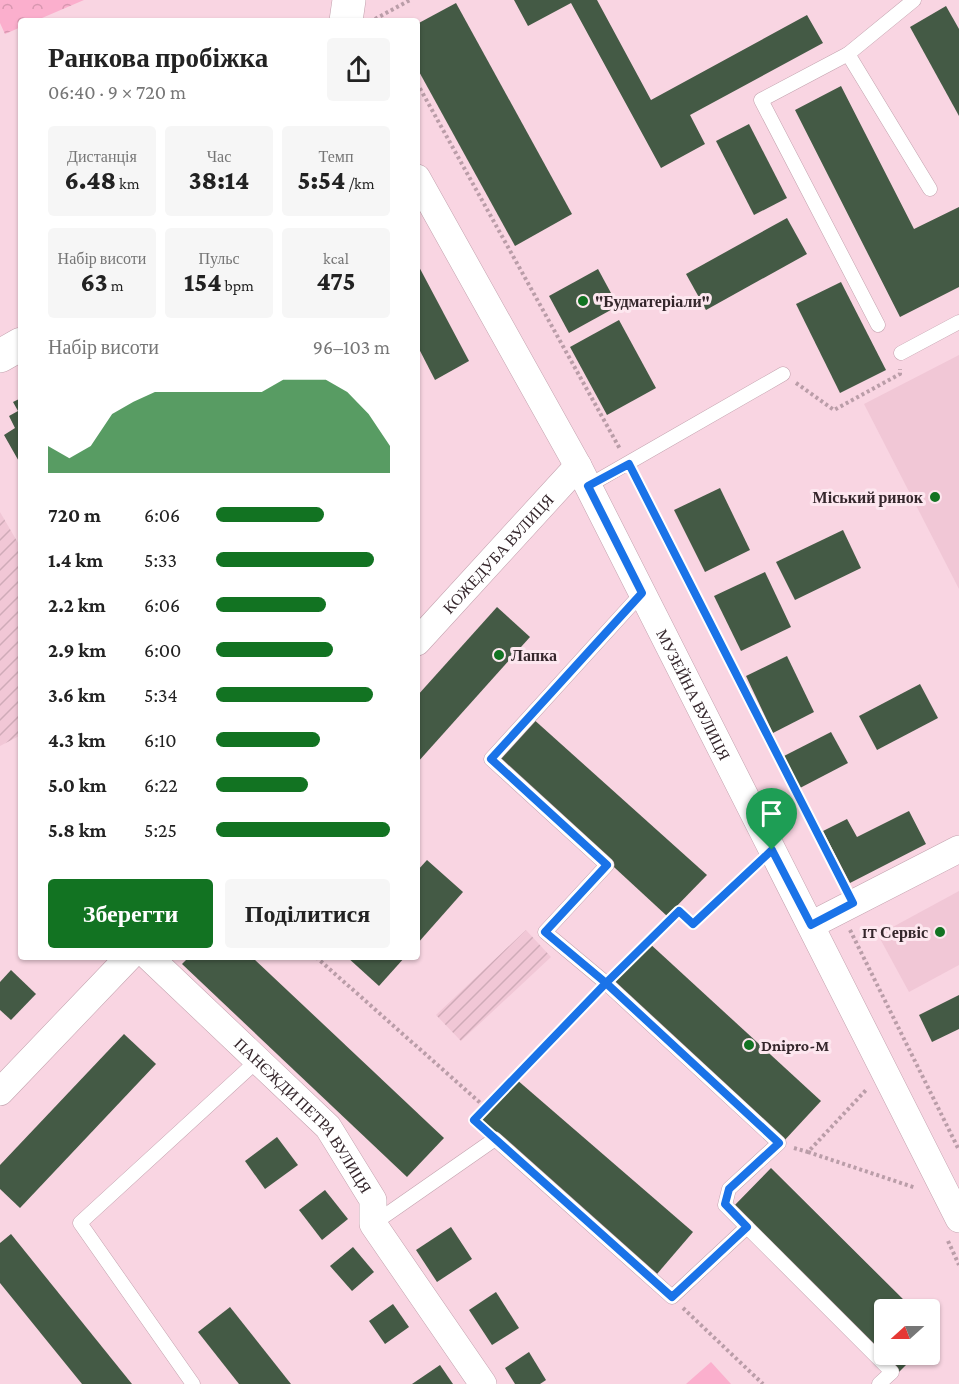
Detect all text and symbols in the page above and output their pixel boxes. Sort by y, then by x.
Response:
button: share [327,38,390,101]
text: Ранкова пробіжка [48,43,268,73]
text: 06:40 · 9 × 720 m [48,81,186,103]
text: Дистанція [67,148,137,165]
text: Час [207,148,231,165]
text: Темп [319,148,353,165]
text: 6.48 [64,166,116,195]
text: 38:14 [189,166,249,195]
text: 5:54 [297,166,345,195]
text: km [116,175,140,192]
text: /km [345,175,375,192]
text: Набір висоти [58,250,146,267]
text: Пульс [198,250,240,267]
text: kcal [323,250,349,267]
text: 475 [316,267,356,296]
text: 63 [80,268,108,297]
text: 154 [184,268,221,297]
text: m [108,277,124,294]
text: bpm [221,277,254,294]
place label: "Будматеріали" [595,293,710,311]
marker: "Будматеріали" [576,294,590,308]
text: Набір висоти [48,336,159,358]
text: 96–103 m [313,336,390,358]
place label: Міський ринок [813,489,924,507]
street label: КОЖЕДУБА ВУЛИЦЯ [439,490,557,616]
marker: Міський ринок [928,490,942,504]
text: 720 m [48,504,101,526]
text: 6:06 [144,504,180,526]
text: 1.4 km [48,549,103,571]
text: 5:33 [144,549,177,571]
text: 2.2 km [48,594,106,616]
text: 6:06 [144,594,180,616]
street label: МУЗЕЙНА ВУЛИЦЯ [653,626,734,763]
text: 2.9 km [48,639,106,661]
text: 6:00 [144,639,181,661]
place label: Лапка [511,647,557,664]
marker: Лапка [492,648,506,662]
text: 3.6 km [48,684,106,706]
text: 5:34 [144,684,178,706]
text: 4.3 km [48,729,106,751]
text: 6:10 [144,729,177,751]
text: 5.0 km [48,774,107,796]
text: 6:22 [144,774,178,796]
pin [746,788,797,850]
icon: arrive [755,797,788,830]
text: 5.8 km [48,819,107,841]
text: 5:25 [144,819,177,841]
button: Зберегти [48,879,213,948]
button: Поділитися [225,879,390,948]
place label: IT Сервіс [862,924,928,942]
marker: IT Сервіс [933,925,947,939]
street label: ПАНЄЖДИ ПЕТРА ВУЛИЦЯ [231,1034,375,1196]
place label: Dnipro-M [761,1037,829,1054]
marker: Dnipro-M [742,1038,756,1052]
north arrow [874,1299,940,1365]
map controls [874,1299,940,1365]

